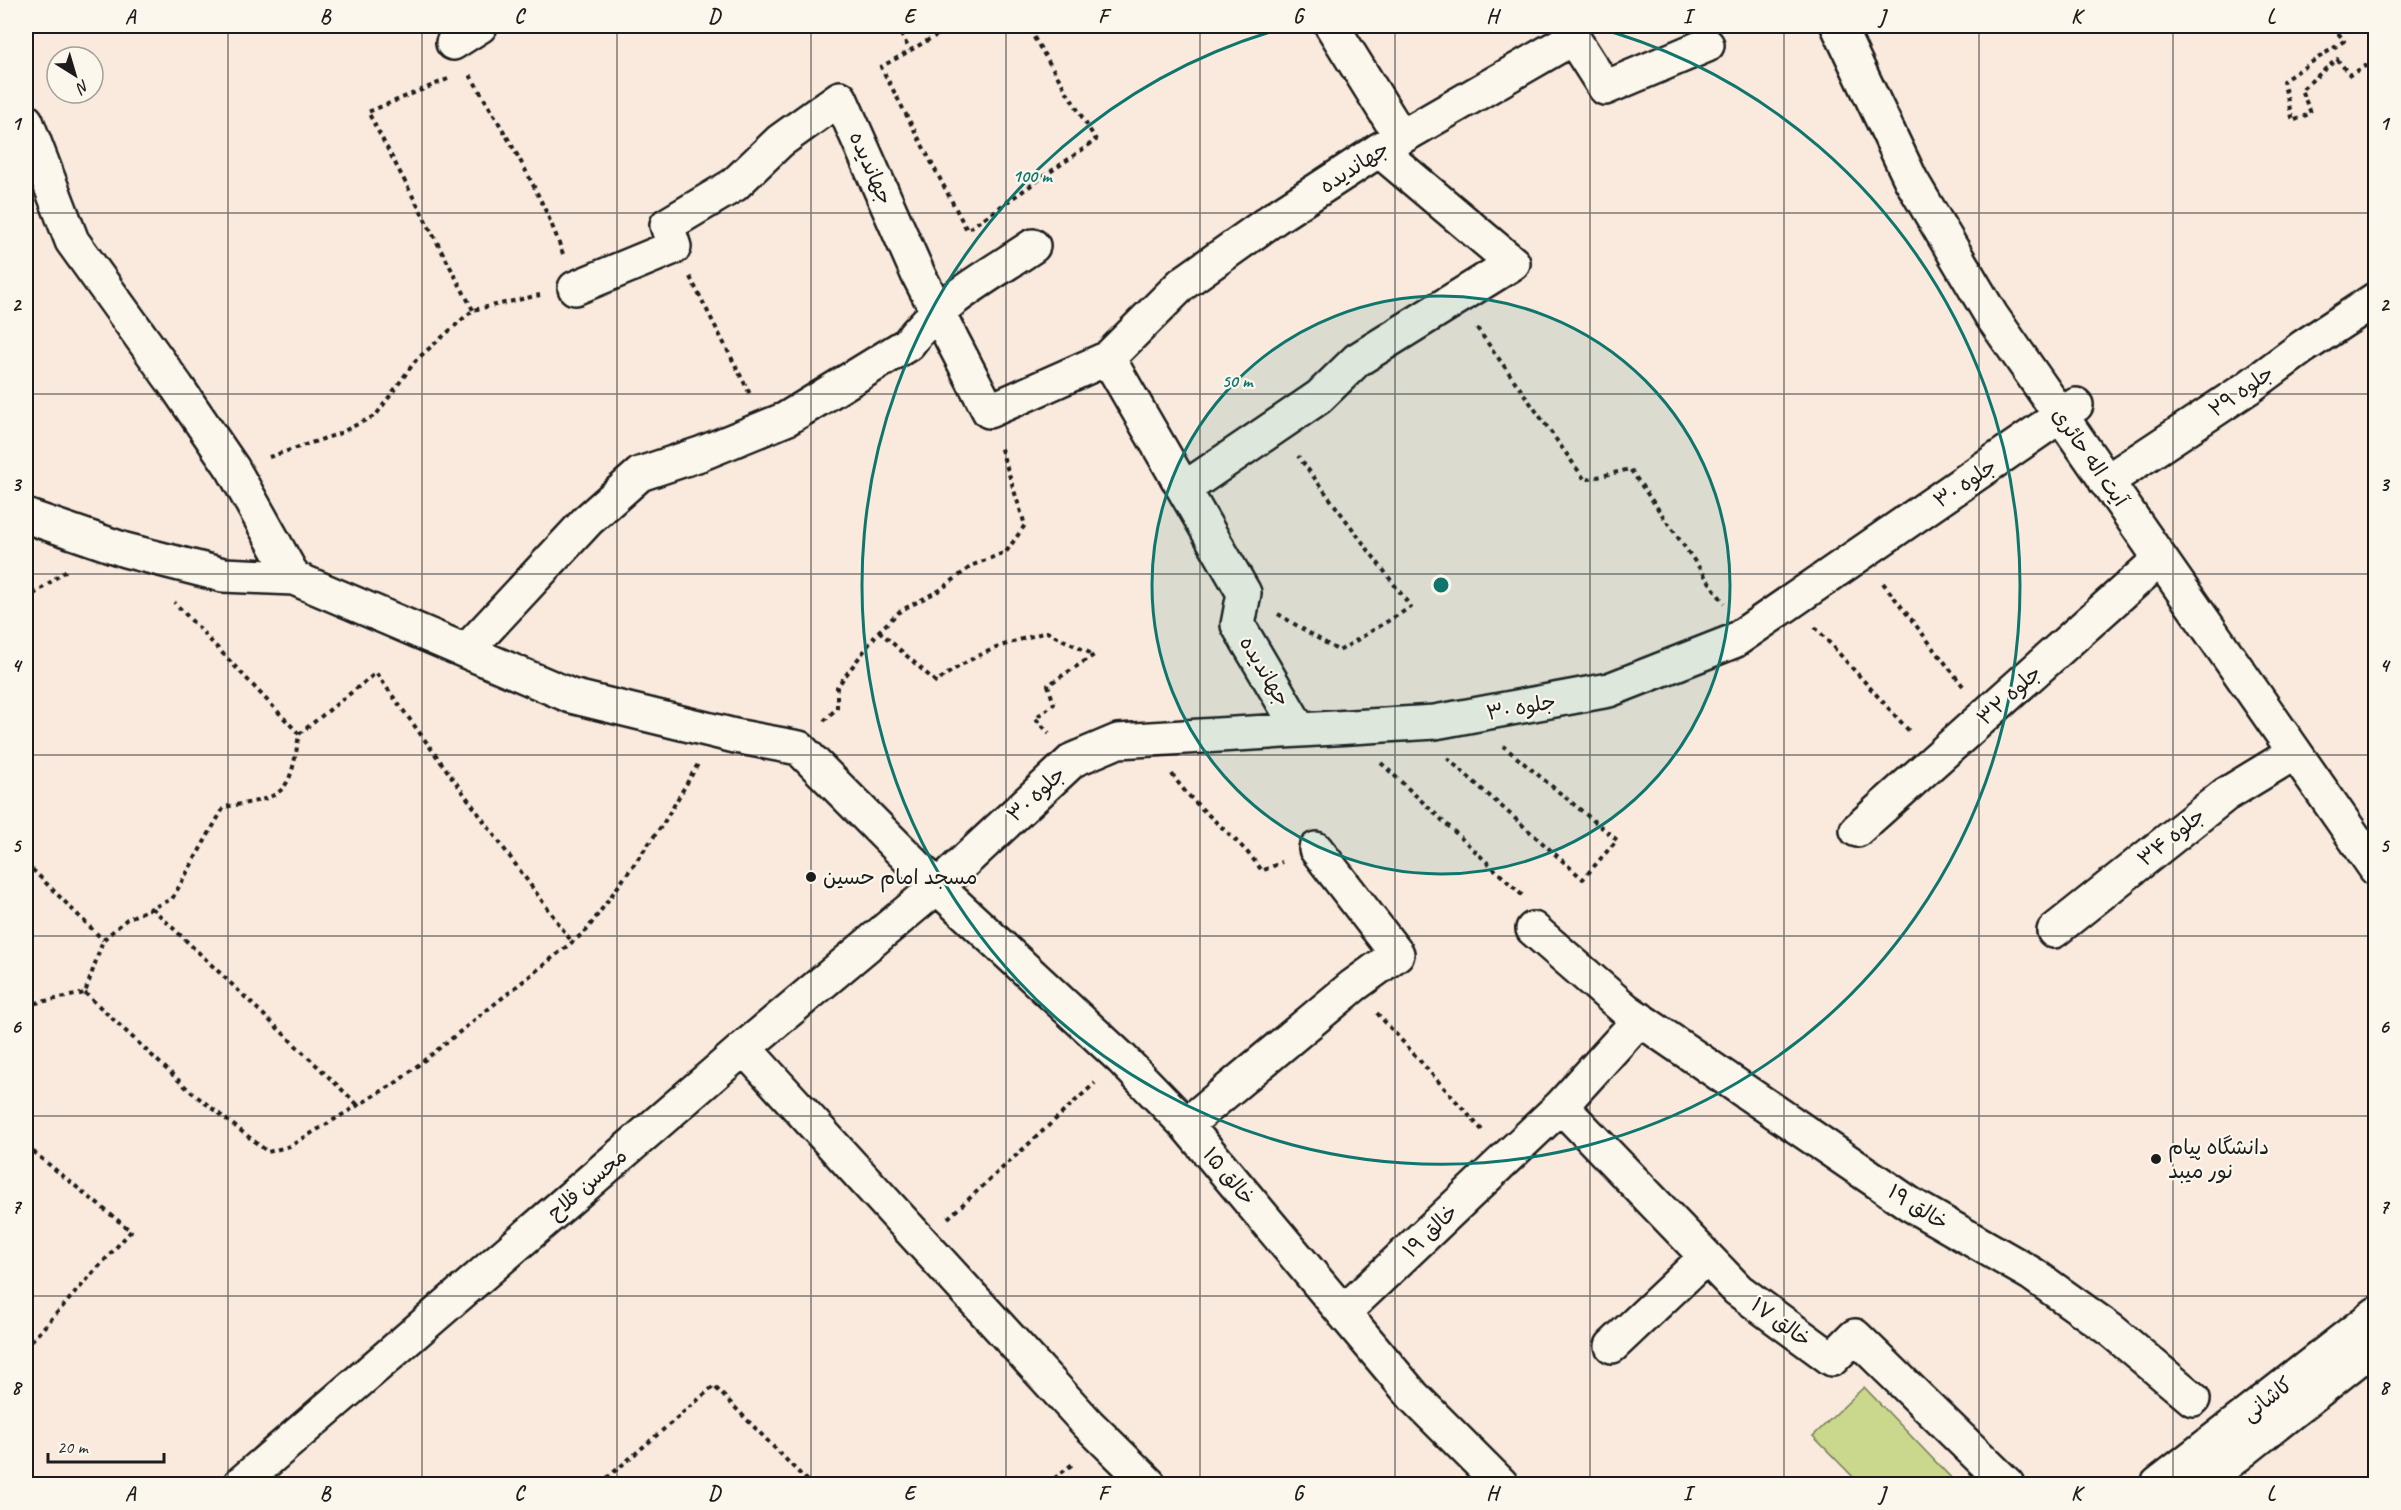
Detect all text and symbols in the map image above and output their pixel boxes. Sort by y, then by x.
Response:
text: A [125,4,137,29]
text: B [320,4,332,29]
text: C [514,4,526,29]
text: D [708,4,722,29]
text: E [904,4,918,29]
text: F [1098,4,1112,29]
text: G [1293,4,1306,29]
text: H [1486,4,1501,29]
text: I [1683,4,1696,29]
text: J [1877,4,1889,29]
text: K [2071,4,2085,29]
text: L [2267,4,2277,29]
north arrow [45,45,105,105]
text: N [71,75,93,99]
text: 1 [12,111,23,136]
text: 1 [2380,111,2391,136]
street label: جهاندیده [843,127,899,209]
street label: جهاندیده [1314,135,1394,199]
text: 100 m [1013,165,1053,187]
text: 2 [12,292,23,317]
text: 2 [2380,292,2391,317]
street label: جلوه ۲۹ [2203,359,2279,424]
text: 50 m [1222,370,1254,392]
street label: آیت اله حائری [2046,403,2134,512]
street label: جلوه ۳۰ [1929,453,2002,514]
text: 3 [12,472,23,497]
text: 3 [2380,472,2391,497]
centre of rings [1431,575,1451,595]
street label: جهاندیده [1234,631,1296,711]
text: 4 [12,653,24,678]
text: 4 [2380,653,2392,678]
street label: جلوه ۳۲ [1971,659,2047,731]
street label: جلوه ۳۰ [1484,688,1558,727]
street label: جلوه ۳۰ [1001,761,1071,828]
street label: جلوه ۳۴ [2132,802,2211,873]
text: 5 [12,833,23,858]
text: 5 [2380,833,2391,858]
place label: مسجد امام حسین [823,864,978,893]
marker: مسجد امام حسین [804,870,818,884]
text: 6 [11,1014,22,1039]
text: 6 [2379,1014,2390,1039]
place label: دانشگاه پیام نور میبد [2168,1134,2269,1184]
street label: محسن فلاح [542,1142,633,1226]
street label: خالق ۱۵ [1197,1142,1261,1210]
marker: دانشگاه پیام نور میبد [2149,1152,2163,1166]
street label: خالق ۱۹ [1883,1178,1953,1236]
text: 7 [12,1194,23,1219]
text: 7 [2380,1194,2391,1219]
street label: خالق ۱۹ [1397,1199,1463,1263]
street label: خالق ۱۷ [1746,1292,1816,1352]
street label: کاشانی [2236,1371,2298,1428]
text: 8 [12,1375,24,1400]
text: 8 [2380,1375,2392,1400]
scale bar [48,1426,164,1464]
text: 20 m [57,1436,90,1458]
text: A [125,1481,137,1506]
text: B [320,1481,332,1506]
text: C [514,1481,526,1506]
text: D [708,1481,722,1506]
text: E [904,1481,918,1506]
text: F [1098,1481,1112,1506]
text: G [1293,1481,1306,1506]
text: H [1486,1481,1501,1506]
text: I [1683,1481,1696,1506]
text: J [1877,1481,1889,1506]
text: K [2071,1481,2085,1506]
text: L [2267,1481,2277,1506]

